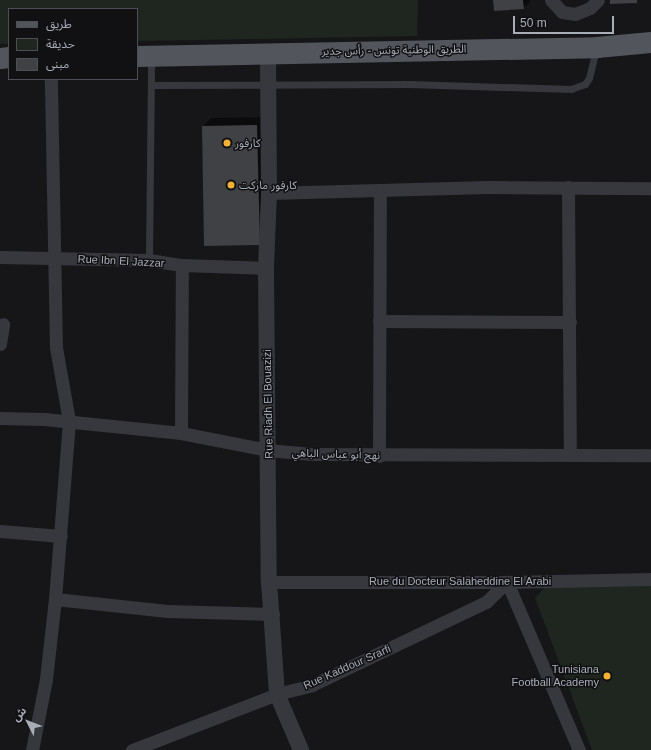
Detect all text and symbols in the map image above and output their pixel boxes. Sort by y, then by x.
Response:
legend [8,8,138,80]
scale bar [515,8,616,34]
text: 50 m [520,16,547,30]
text: طريق [46,17,72,31]
text: حديقة [46,37,75,51]
street label: الطريق الوطنية تونس - رأس جدير [321,42,467,58]
text: مبنى [46,57,69,71]
place label: كارفور [235,136,261,150]
marker: كارفور [222,138,232,148]
place label: كارفور ماركت [239,178,297,192]
marker: كارفور ماركت [226,180,236,190]
street label: Rue Ibn El Jazzar [77,252,165,270]
street label: Rue Riadh El Bouazizi [260,349,276,459]
street label: نهج أبو عباس الباهي [292,446,380,462]
street label: Rue du Docteur Salaheddine El Arabi [369,574,551,588]
street label: Rue Kaddour Srarfi [301,642,393,692]
place label: Tunisiana Football Academy [511,663,599,689]
marker: Tunisiana Football Academy [602,671,612,681]
north arrow [8,702,48,742]
text: ش [10,704,29,724]

